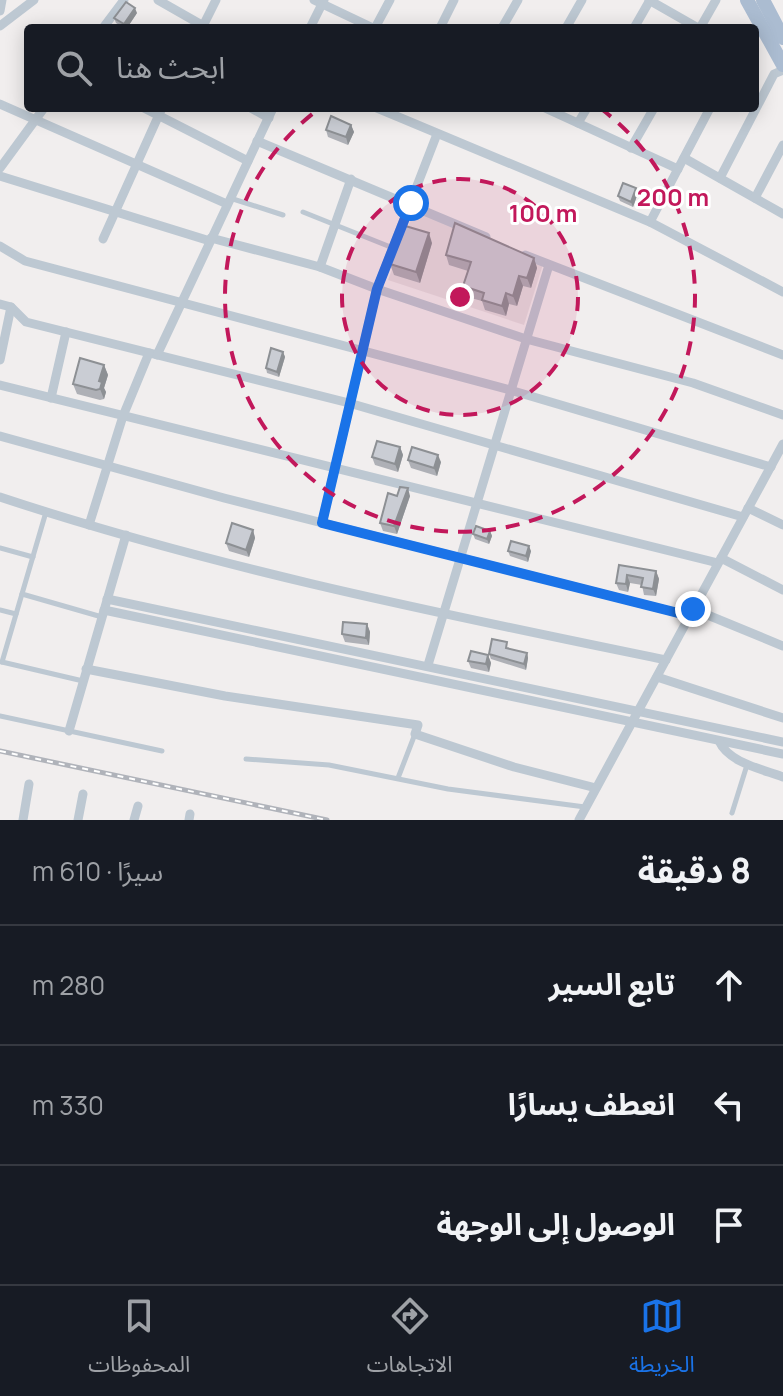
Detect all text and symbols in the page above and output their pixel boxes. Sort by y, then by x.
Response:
search box [24,24,759,112]
icon: search [52,46,96,90]
text: ابحث هنا [116,46,225,87]
text: 200 m [637,180,709,213]
route start [393,185,429,221]
text: 100 m [509,196,577,229]
centre of rings [446,283,474,311]
route end [675,591,711,627]
text: 8 دقيقة [638,847,751,893]
text: سيرًا · 610 m [32,853,163,889]
text: تابع السير [549,963,675,1004]
icon: ahead [707,963,751,1007]
text: 280 m [32,967,105,1003]
text: انعطف يسارًا [508,1083,675,1124]
icon: left [707,1083,751,1127]
text: 330 m [32,1087,104,1123]
text: الوصول إلى الوجهة [436,1203,675,1244]
icon: arrive [707,1203,751,1247]
tab: المحفوظات [88,1294,190,1388]
tab: الاتجاهات [367,1294,453,1388]
tab: الخريطة [629,1294,695,1388]

